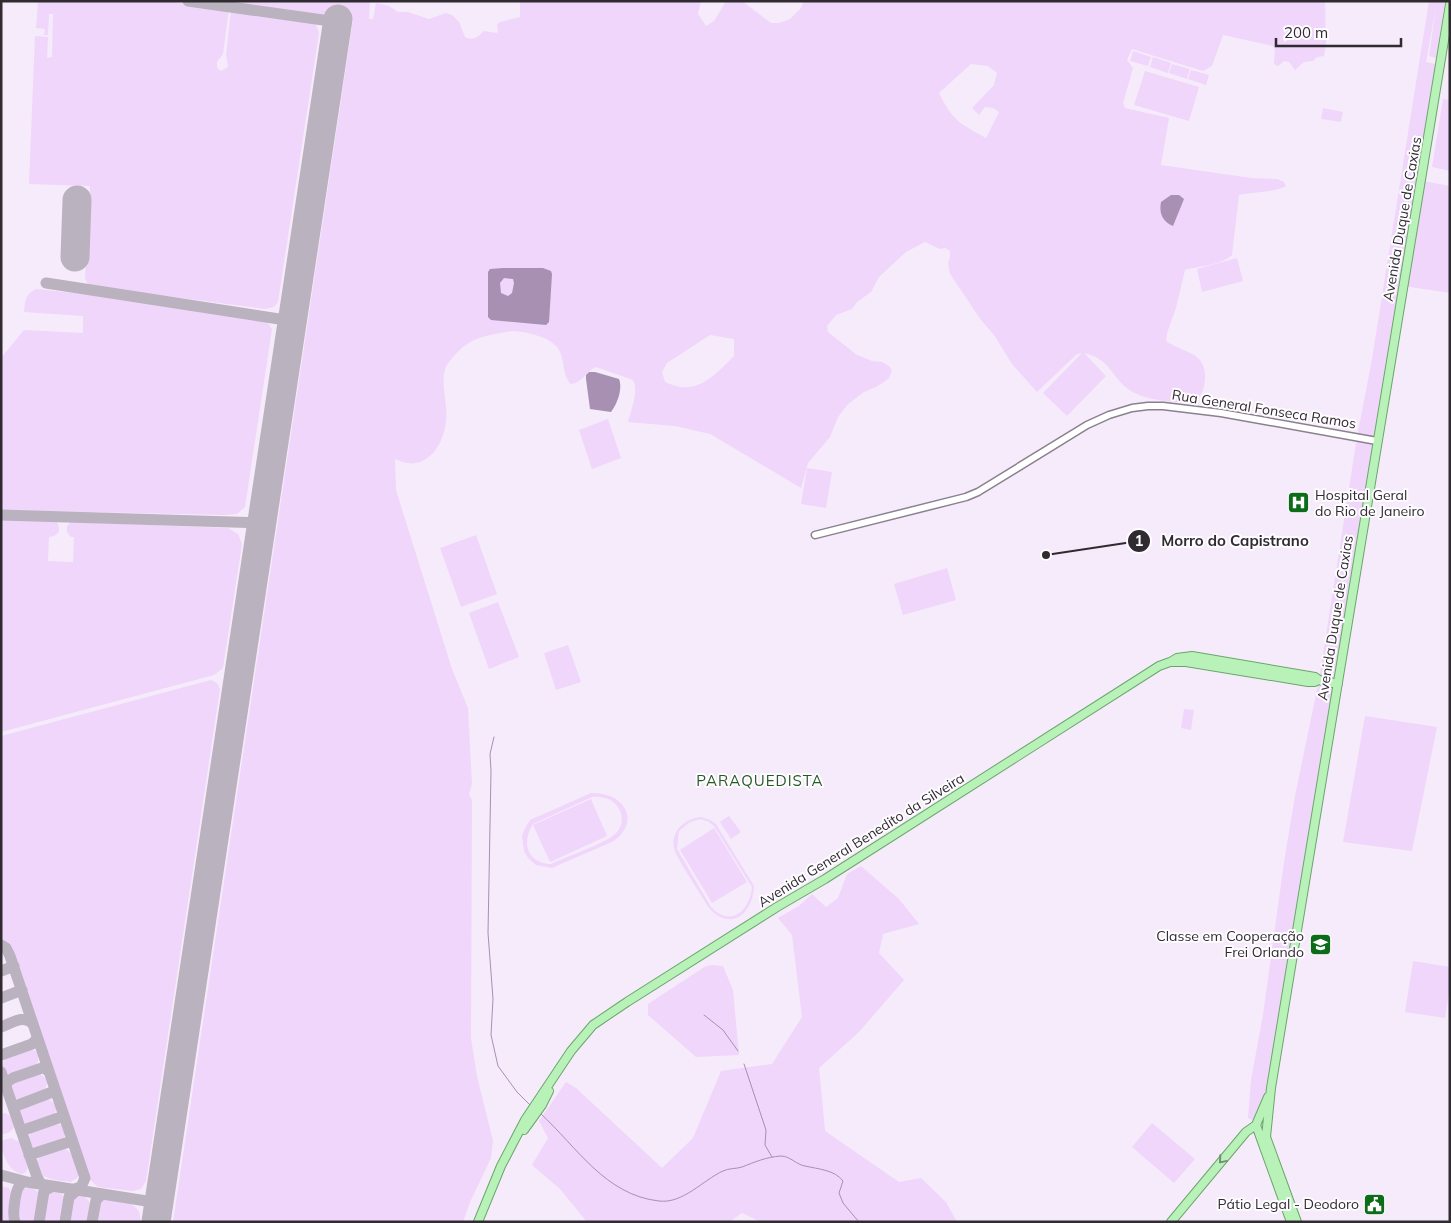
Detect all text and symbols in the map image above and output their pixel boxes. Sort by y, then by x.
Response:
scale bar [1276,15,1401,47]
text: 200 m [1284,23,1328,42]
street label: Avenida Duque de Caxias [1379,135,1425,303]
street label: Rua General Fonseca Ramos [1171,386,1358,432]
place label: Hospital Geral do Rio de Janeiro [1315,486,1425,520]
hospital icon: Hospital Geral do Rio de Janeiro [1287,491,1311,515]
callout: Morro do Capistrano [1127,526,1319,556]
text: 1 [1134,531,1144,550]
text: Morro do Capistrano [1161,531,1309,550]
street label: Avenida Duque de Caxias [1313,534,1357,702]
street label: Avenida General Benedito da Silveira [755,769,967,911]
district label: PARAQUEDISTA [696,771,824,790]
place label: Classe em Cooperação Frei Orlando [1156,927,1304,961]
school or university icon: Classe em Cooperação Frei Orlando [1308,932,1332,956]
one-way arrow [1220,1154,1228,1163]
public building icon: Pátio Legal - Deodoro [1363,1192,1387,1216]
place label: Pátio Legal - Deodoro [1218,1195,1359,1213]

